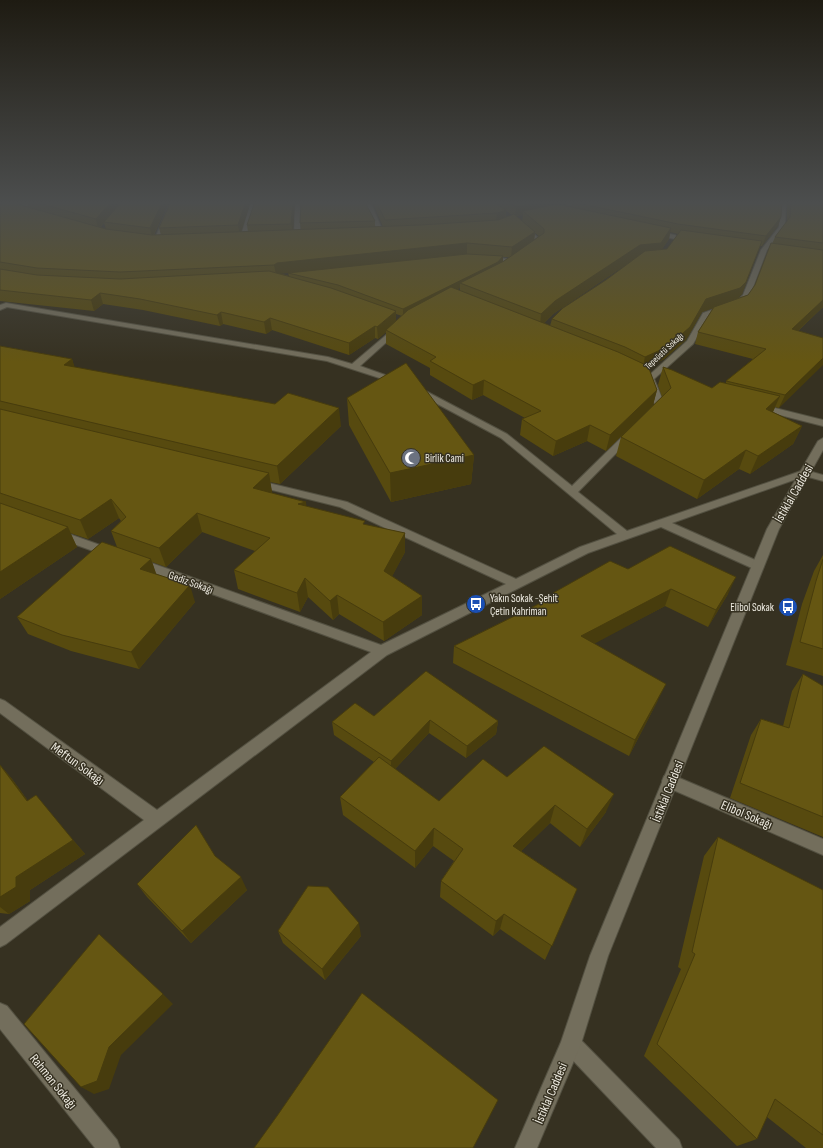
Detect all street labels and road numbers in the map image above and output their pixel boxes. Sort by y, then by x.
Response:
street label: Tepeüstü Sokağı [643,331,686,372]
street label: İstiklal Caddesi [770,461,817,526]
street label: Gediz Sokağı [167,568,215,597]
street label: Meftun Sokağı [48,739,107,789]
street label: İstiklal Caddesi [647,758,687,824]
street label: Elibol Sokağı [719,797,775,833]
street label: Rahman Sokağı [26,1051,80,1112]
street label: İstiklal Caddesi [530,1060,571,1126]

